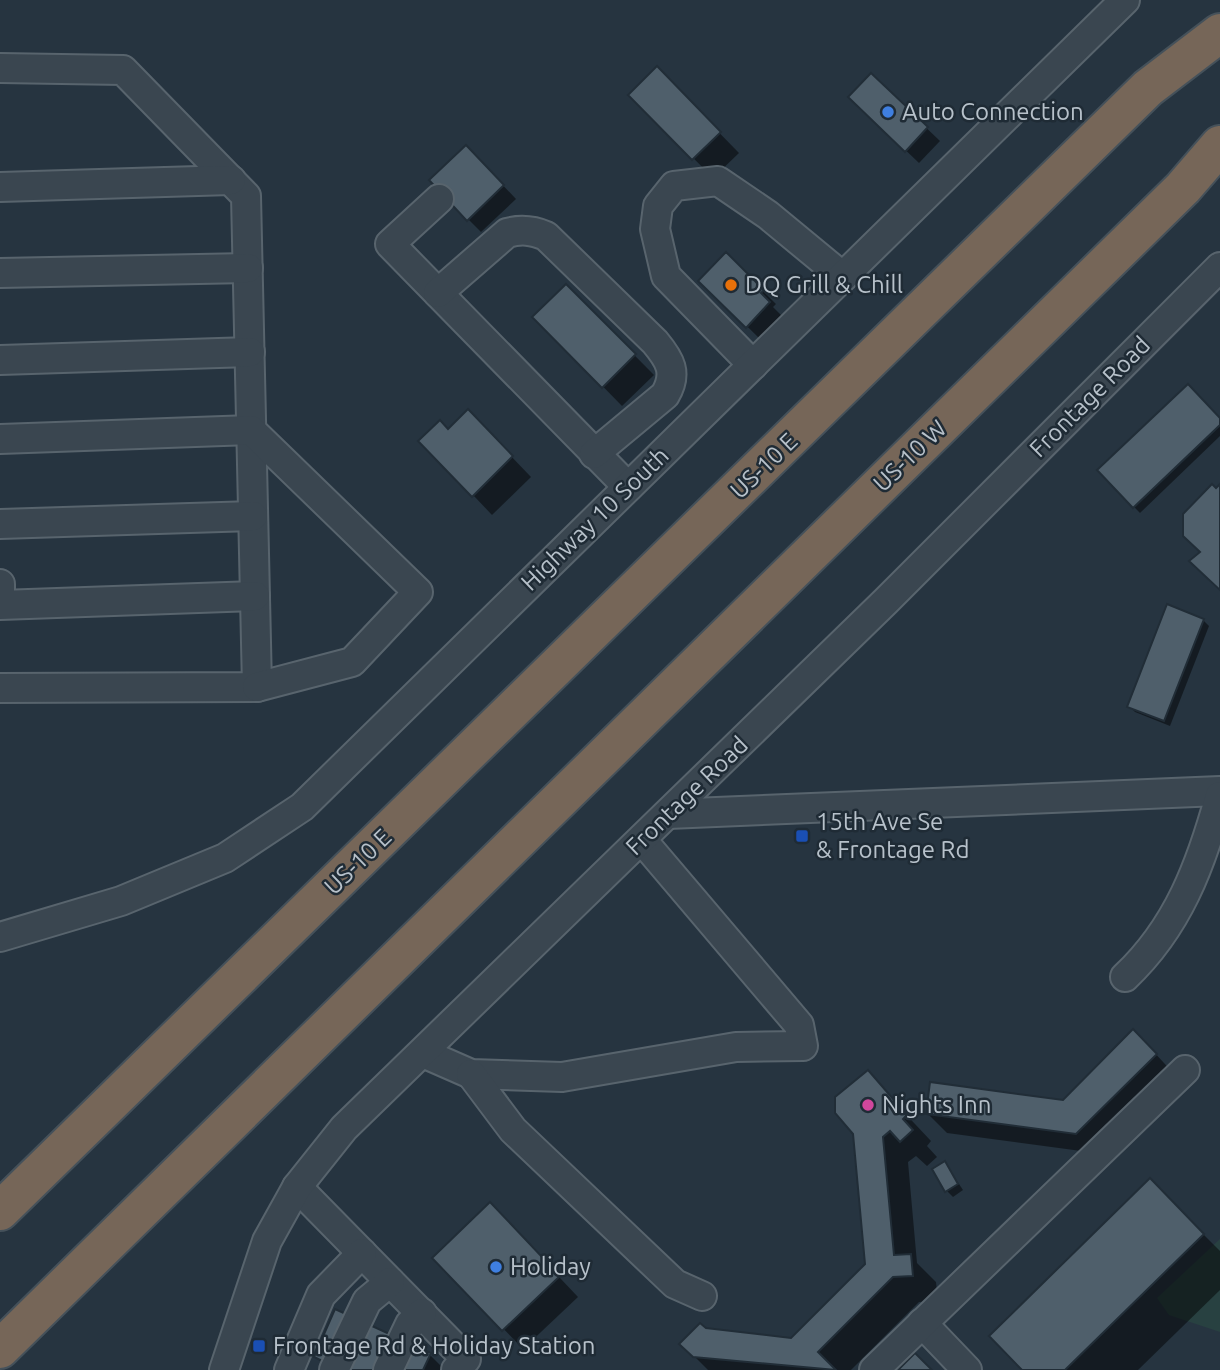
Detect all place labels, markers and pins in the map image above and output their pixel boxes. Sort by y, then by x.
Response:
place label: Auto Connection [902,98,1084,125]
marker: Auto Connection [880,104,896,120]
place label: DQ Grill & Chill [745,271,903,298]
marker: DQ Grill & Chill [723,277,739,293]
place label: 15th Ave Se & Frontage Rd [816,808,969,863]
marker: 15th Ave Se & Frontage Rd [794,828,810,844]
place label: Nights Inn [882,1091,991,1118]
marker: Nights Inn [860,1097,876,1113]
place label: Holiday [510,1253,591,1280]
marker: Holiday [488,1259,504,1275]
place label: Frontage Rd & Holiday Station [273,1332,596,1359]
marker: Frontage Rd & Holiday Station [251,1338,267,1354]

